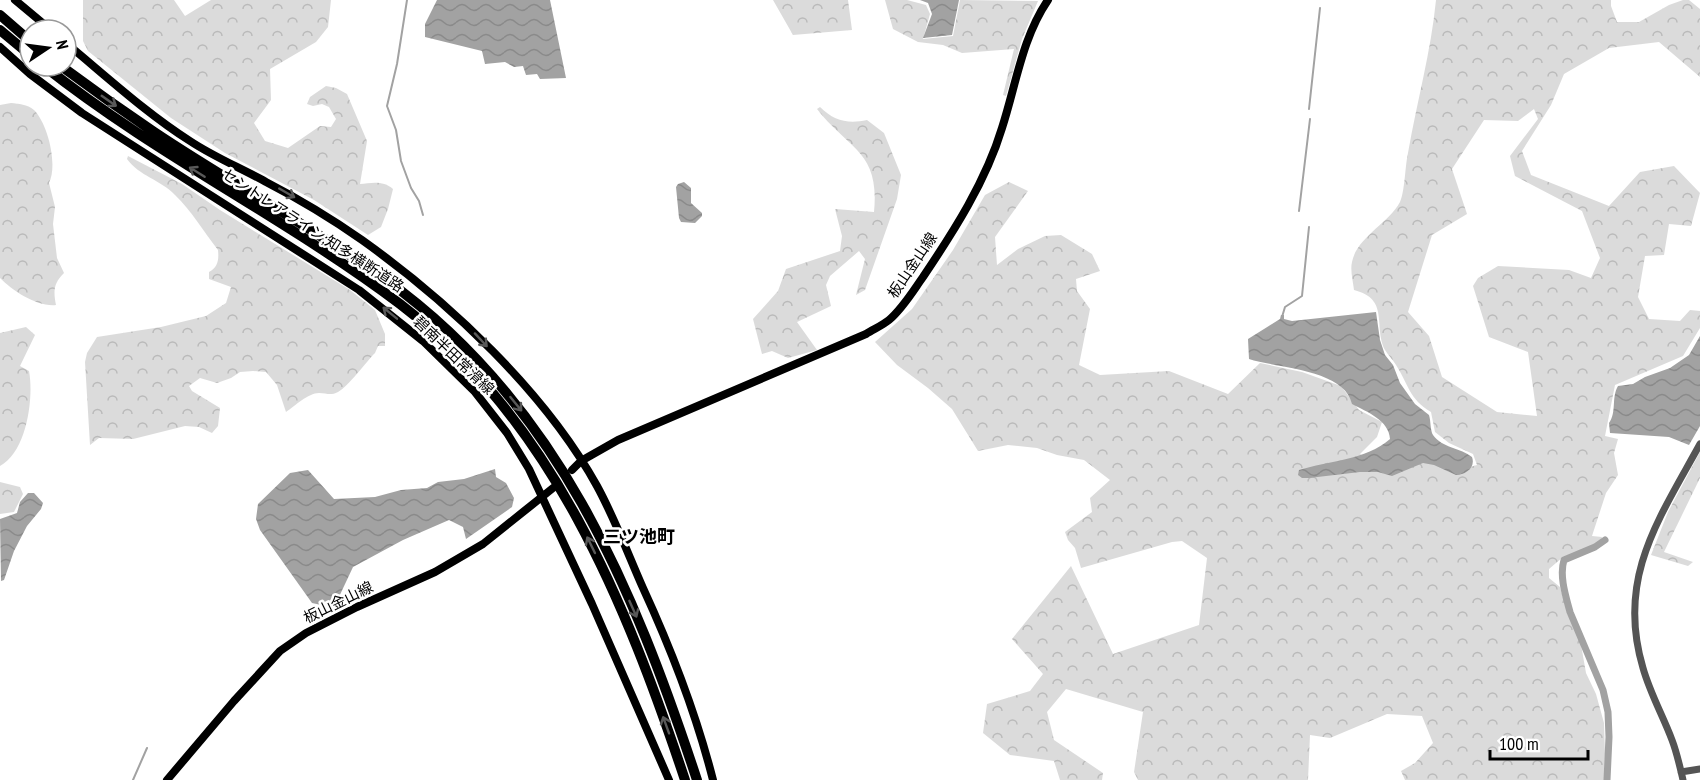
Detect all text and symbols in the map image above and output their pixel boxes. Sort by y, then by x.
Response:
north arrow [18,18,78,78]
text: N [52,38,73,51]
one-way arrow [100,95,116,107]
street label: セントレアライン;知多横断道路 [218,164,408,296]
one-way arrow [189,166,206,178]
one-way arrow [278,187,295,199]
street label: 板山金山線 [883,229,941,301]
one-way arrow [382,307,398,320]
street label: 碧南半田常滑線 [410,312,498,398]
one-way arrow [474,332,488,347]
one-way arrow [509,395,522,411]
district label: 三ツ池町 [603,525,675,548]
one-way arrow [585,536,597,554]
street label: 板山金山線 [300,577,376,627]
one-way arrow [628,599,639,617]
one-way arrow [660,716,671,735]
scale bar [1490,723,1588,761]
text: 100 m [1499,732,1539,755]

